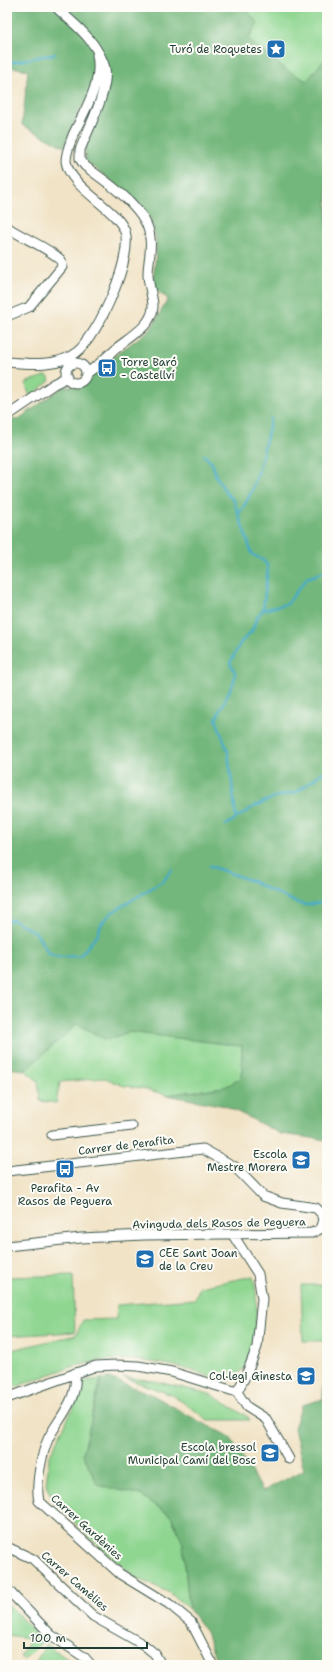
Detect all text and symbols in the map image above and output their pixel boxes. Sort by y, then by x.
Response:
place icon: Turó de Roquetes [265,38,287,60]
place label: Turó de Roquetes [170,42,262,57]
place label: Torre Baró - Castellví [121,355,177,383]
bus stop icon: Torre Baró - Castellví [96,357,118,379]
street label: Carrer de Perafita [77,1132,175,1159]
place label: Escola Mestre Morera [207,1147,287,1175]
school or university icon: Escola Mestre Morera [290,1149,312,1171]
bus stop icon: Perafita - Av Rasos de Peguera [54,1158,76,1180]
place label: Perafita - Av Rasos de Peguera [18,1181,112,1209]
street label: Avinguda dels Rasos de Peguera [132,1214,306,1233]
place label: CEE Sant Joan de la Creu [159,1246,238,1274]
school or university icon: CEE Sant Joan de la Creu [134,1248,156,1270]
school or university icon: Col·legi Ginesta [295,1365,317,1387]
place label: Col·legi Ginesta [209,1369,292,1384]
place label: Escola bressol Municipal Camí del Bosc [128,1440,257,1468]
school or university icon: Escola bressol Municipal Camí del Bosc [259,1442,281,1464]
street label: Carrer Gardènies [48,1491,126,1564]
street label: Carrer Camèlies [38,1548,111,1615]
scale bar [24,1624,147,1650]
text: 100 m [30,1630,66,1646]

